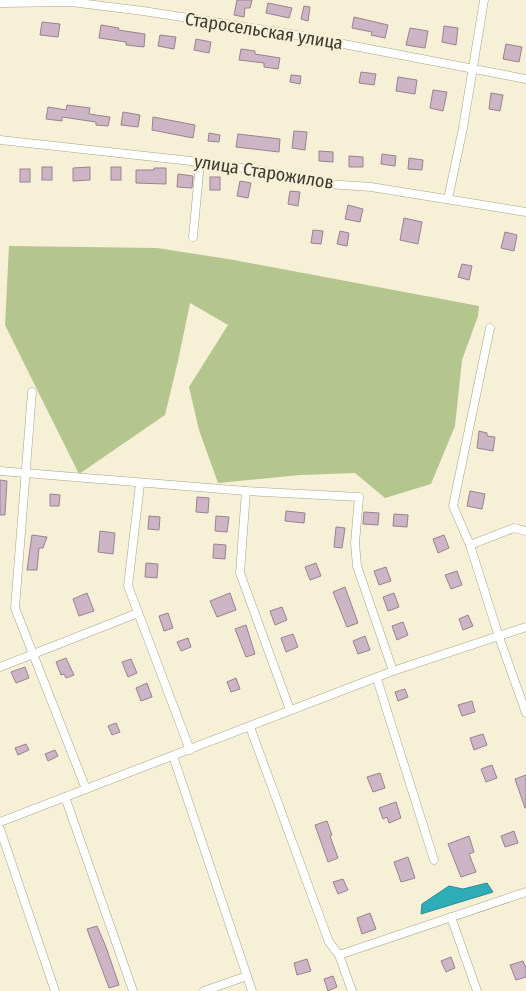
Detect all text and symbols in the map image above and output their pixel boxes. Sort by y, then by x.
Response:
street label: Старосельская улица [184,8,345,54]
street label: улица Старожилов [193,150,335,194]

